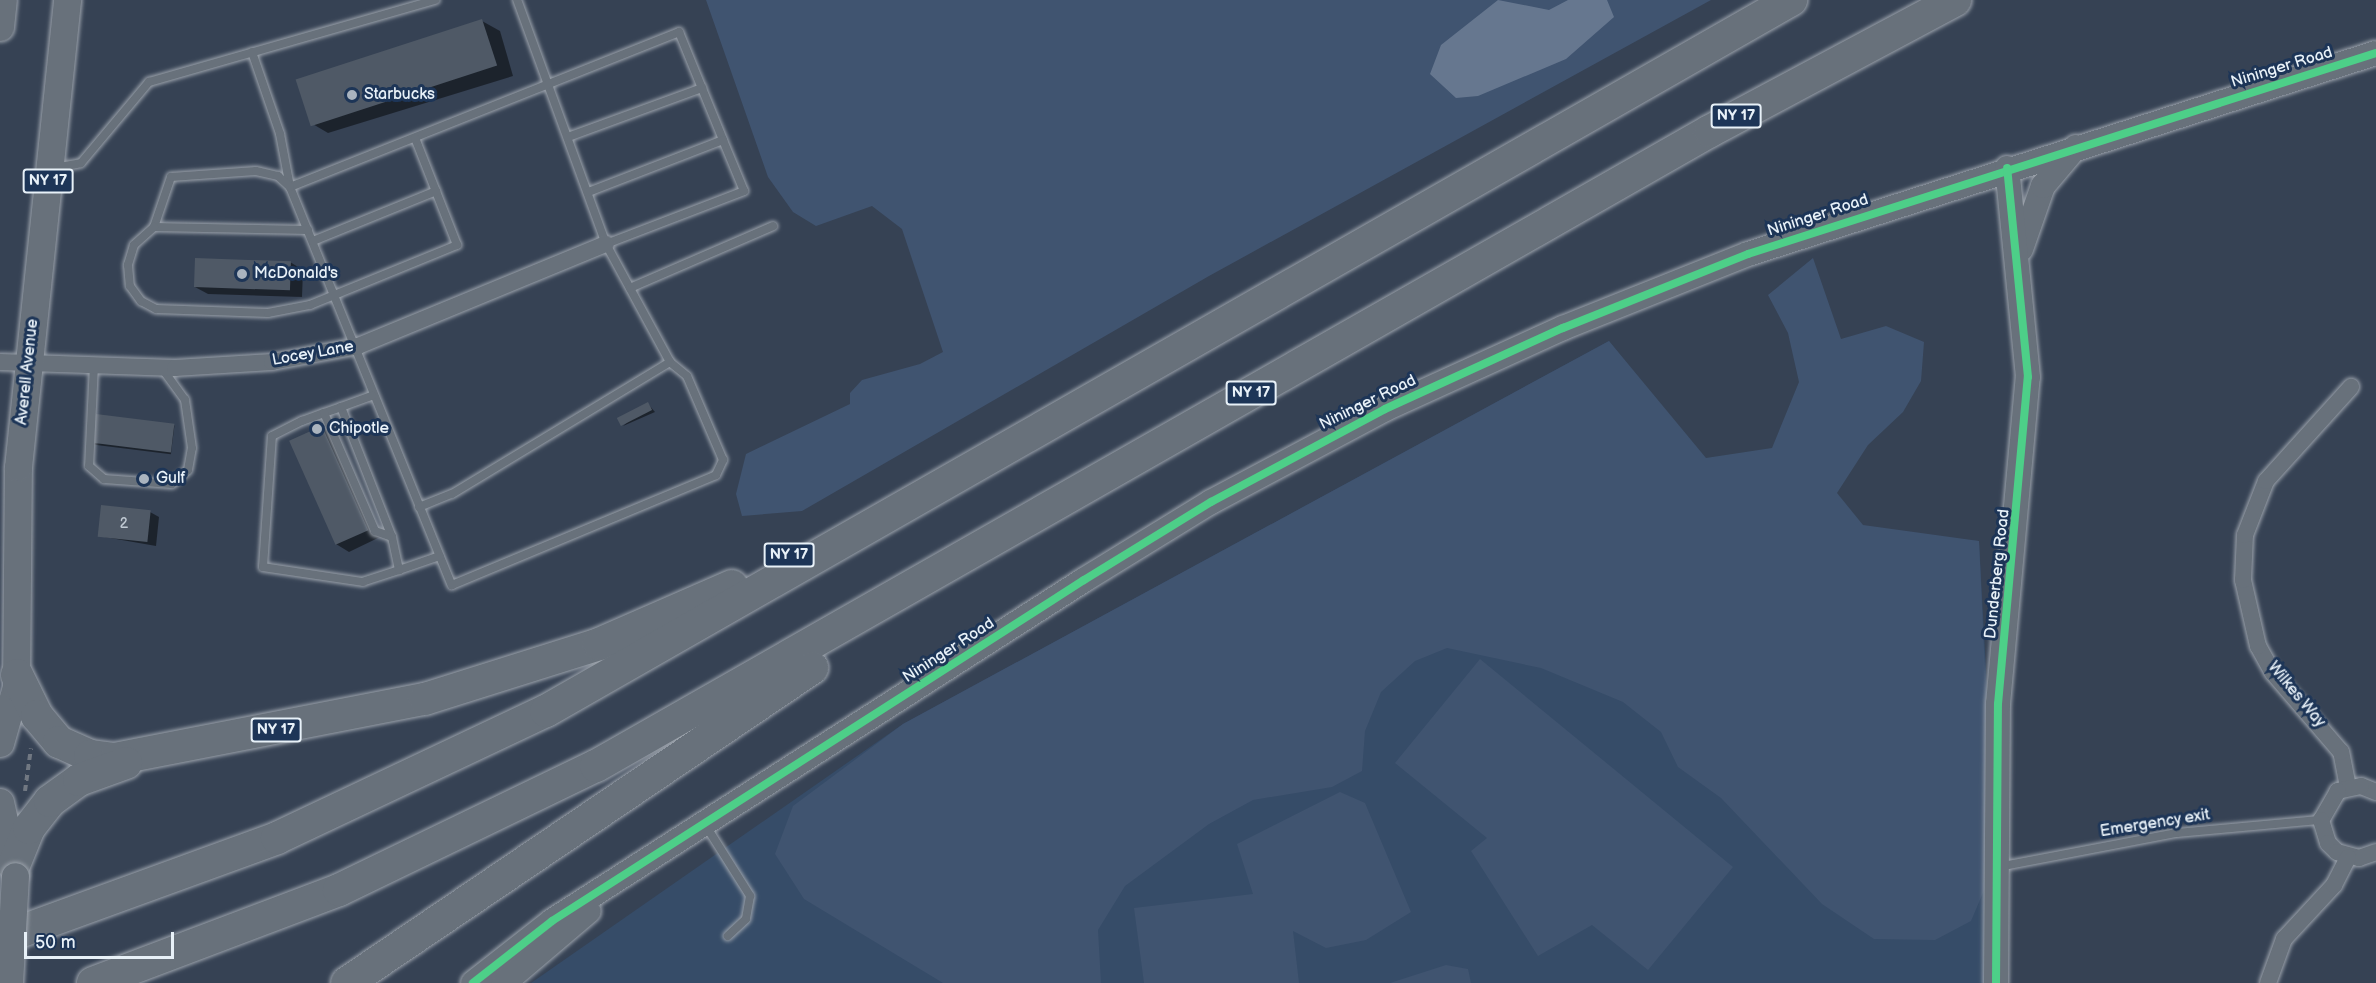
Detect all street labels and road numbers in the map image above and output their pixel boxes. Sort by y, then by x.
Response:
street label: Nininger Road [2229,43,2335,93]
road number: NY 17 [1710,104,1762,128]
road number: NY 17 [22,169,74,193]
street label: Nininger Road [1765,191,1871,241]
street label: Averell Avenue [13,318,43,426]
street label: Locey Lane [270,337,356,371]
street label: Nininger Road [1317,371,1419,435]
road number: NY 17 [1226,381,1276,405]
street label: Dunderberg Road [1982,508,2014,640]
road number: NY 17 [764,543,814,567]
street label: Nininger Road [900,614,998,688]
street label: Wilkes Way [2263,658,2329,732]
road number: NY 17 [250,718,302,742]
street label: Emergency exit [2098,806,2212,842]

